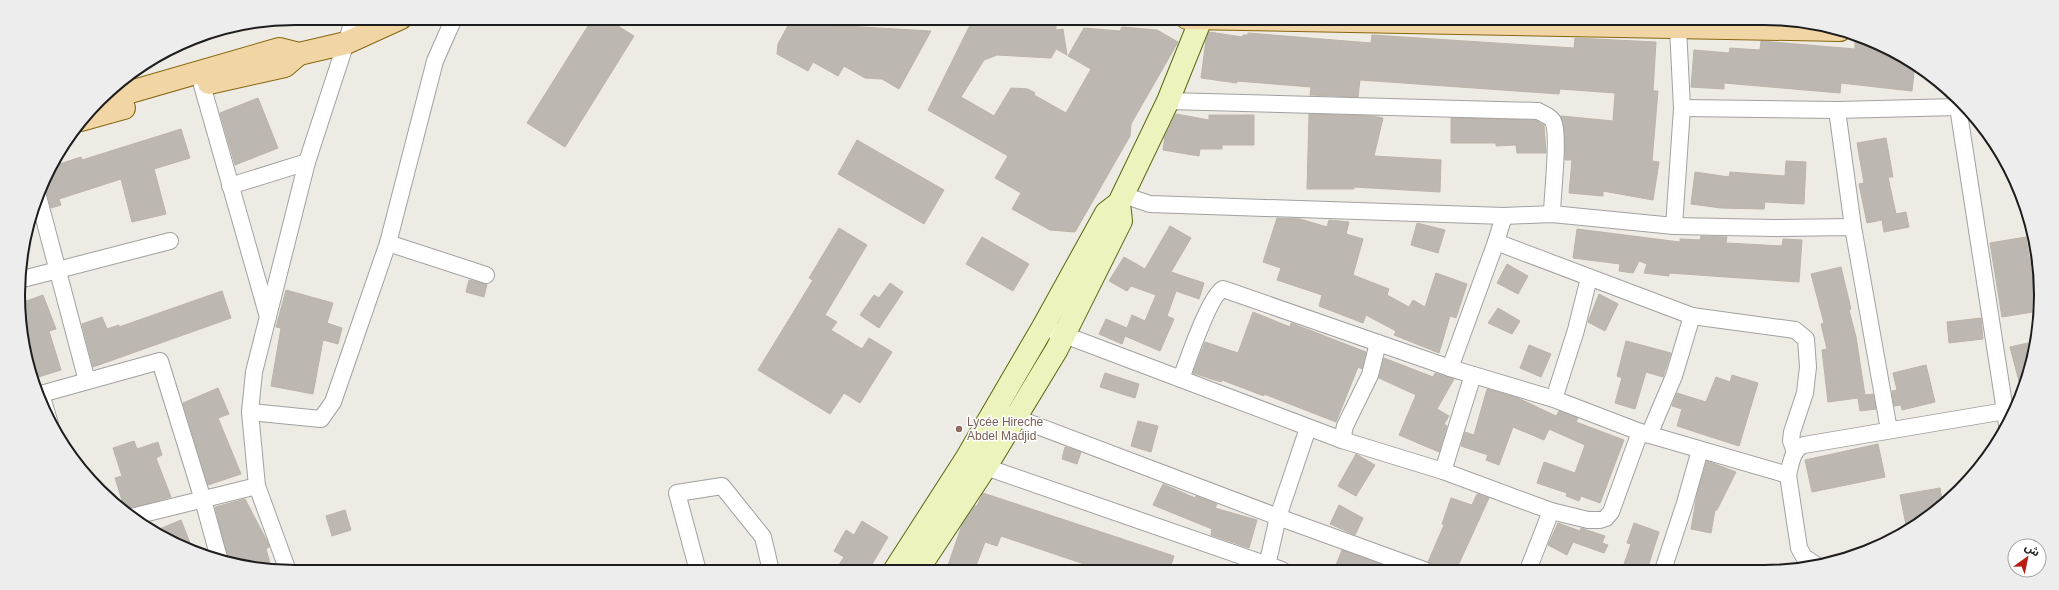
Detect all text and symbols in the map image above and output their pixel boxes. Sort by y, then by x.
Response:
place label: Lycée Hireche Abdel Madjid [967,415,1044,443]
marker: Lycée Hireche Abdel Madjid [954,424,964,434]
north arrow [2007,538,2047,578]
text: ش [2022,540,2042,560]

